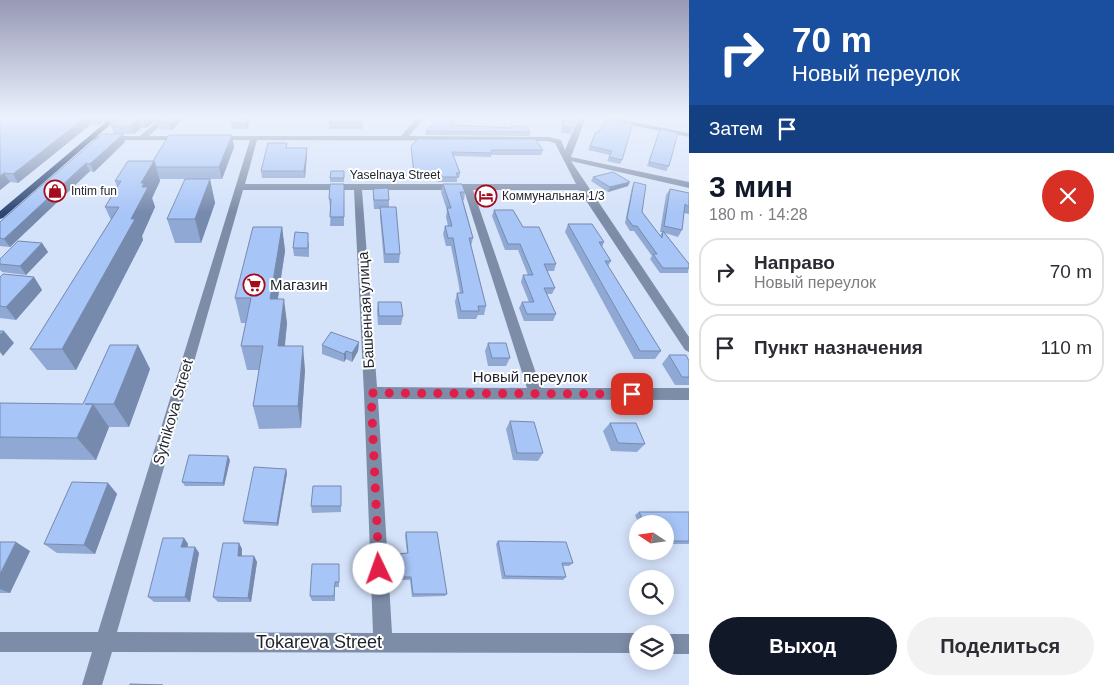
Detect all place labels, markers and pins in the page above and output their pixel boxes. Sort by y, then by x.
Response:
shop icon: Intim fun [43,179,67,203]
place label: Intim fun [71,184,117,198]
hotel icon: Коммунальная 1/3 [474,184,498,208]
place label: Коммунальная 1/3 [502,189,605,203]
supermarket icon: Магазин [242,273,266,297]
place label: Магазин [270,276,328,293]
pin [611,373,653,415]

